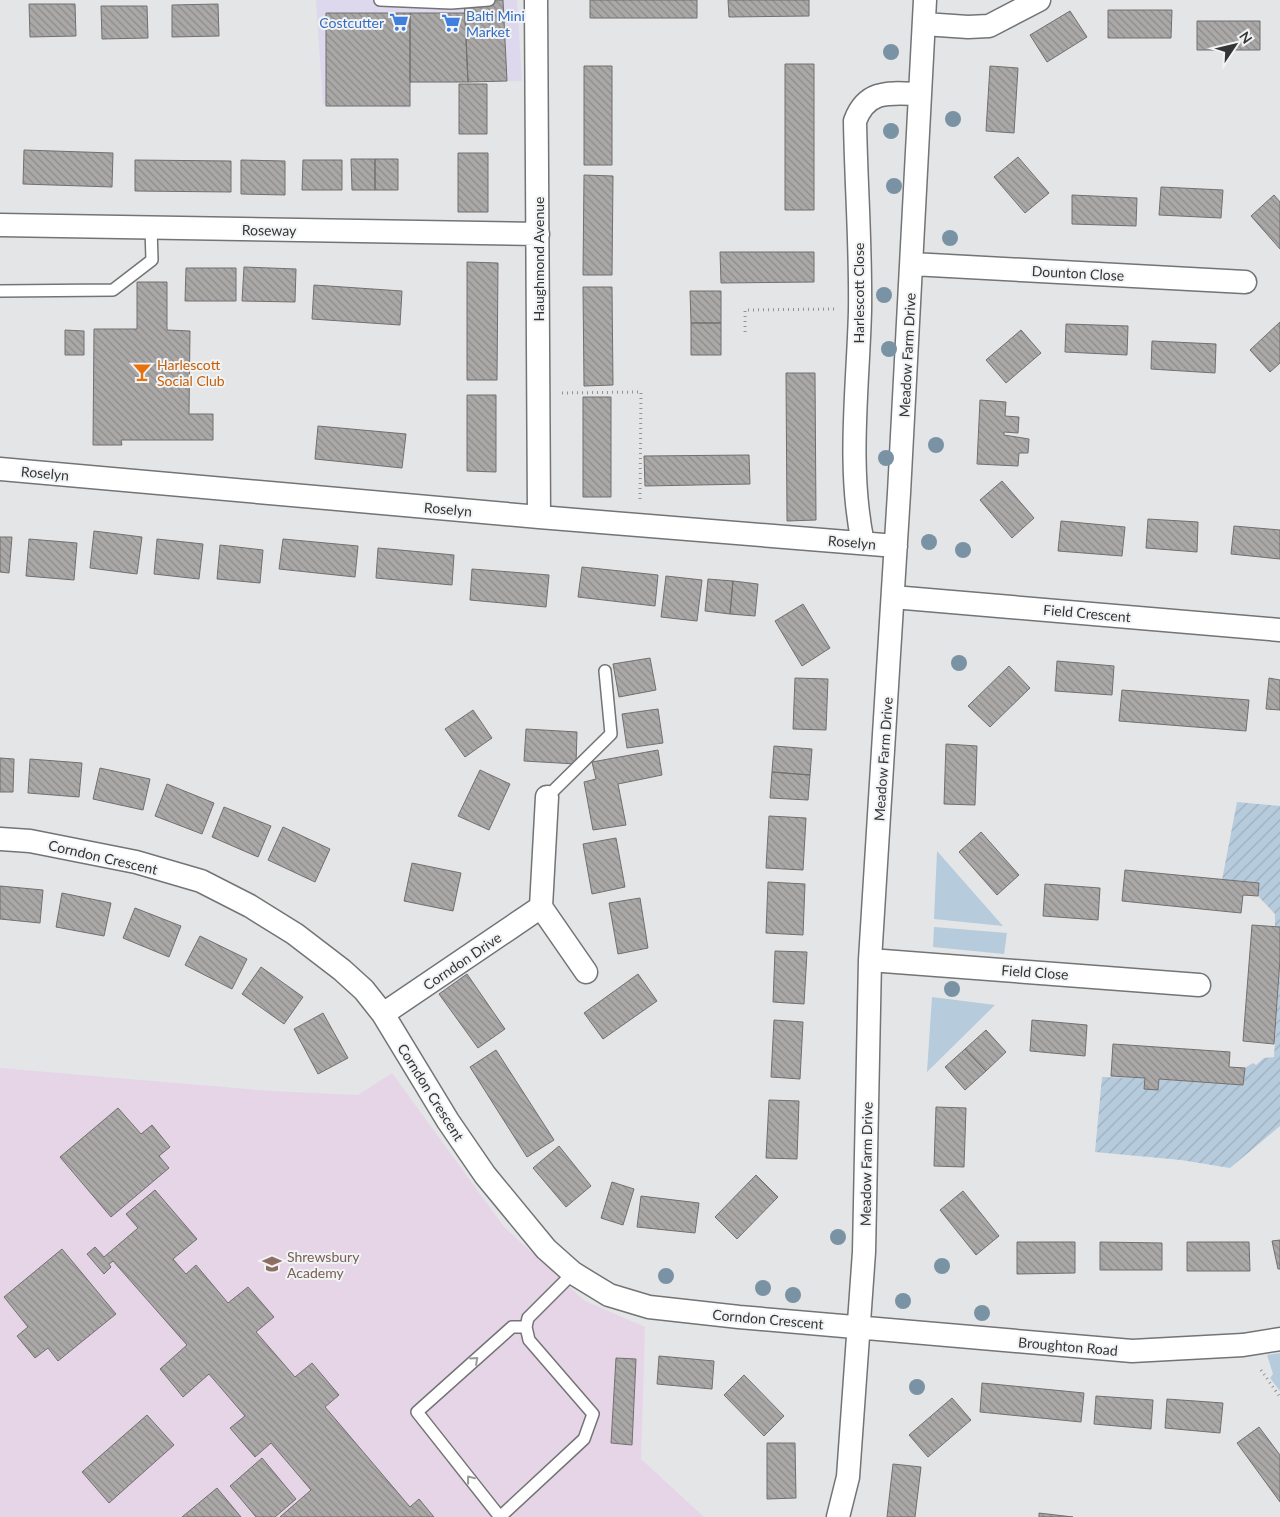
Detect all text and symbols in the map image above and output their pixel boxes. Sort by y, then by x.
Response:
place label: Balti Mini Market [466,7,525,40]
supermarket icon: Costcutter [388,11,410,33]
supermarket icon: Balti Mini Market [440,12,462,34]
place label: Costcutter [319,14,384,31]
north arrow [1210,20,1260,70]
text: N [1236,28,1256,47]
street label: Haughmond Avenue [530,197,547,321]
street label: Roseway [242,221,297,239]
street label: Harlescott Close [850,243,867,343]
street label: Dounton Close [1031,262,1125,284]
street label: Meadow Farm Drive [895,292,919,418]
place label: Harlescott Social Club [157,356,225,389]
bar icon: Harlescott Social Club [131,361,153,383]
street label: Roselyn [20,462,70,484]
street label: Roselyn [423,498,473,520]
street label: Roselyn [827,531,877,553]
street label: Field Crescent [1043,601,1131,625]
street label: Meadow Farm Drive [870,696,896,822]
street label: Corndon Crescent [47,836,159,878]
street label: Corndon Drive [420,929,504,993]
street label: Field Close [1001,961,1069,983]
street label: Corndon Crescent [394,1040,468,1144]
street label: Meadow Farm Drive [856,1102,876,1226]
place label: Shrewsbury Academy [287,1248,360,1281]
school or university icon: Shrewsbury Academy [261,1253,283,1275]
street label: Corndon Crescent [712,1306,824,1332]
street label: Broughton Road [1018,1333,1118,1359]
one-way arrow [469,1357,478,1366]
one-way arrow [467,1476,475,1485]

